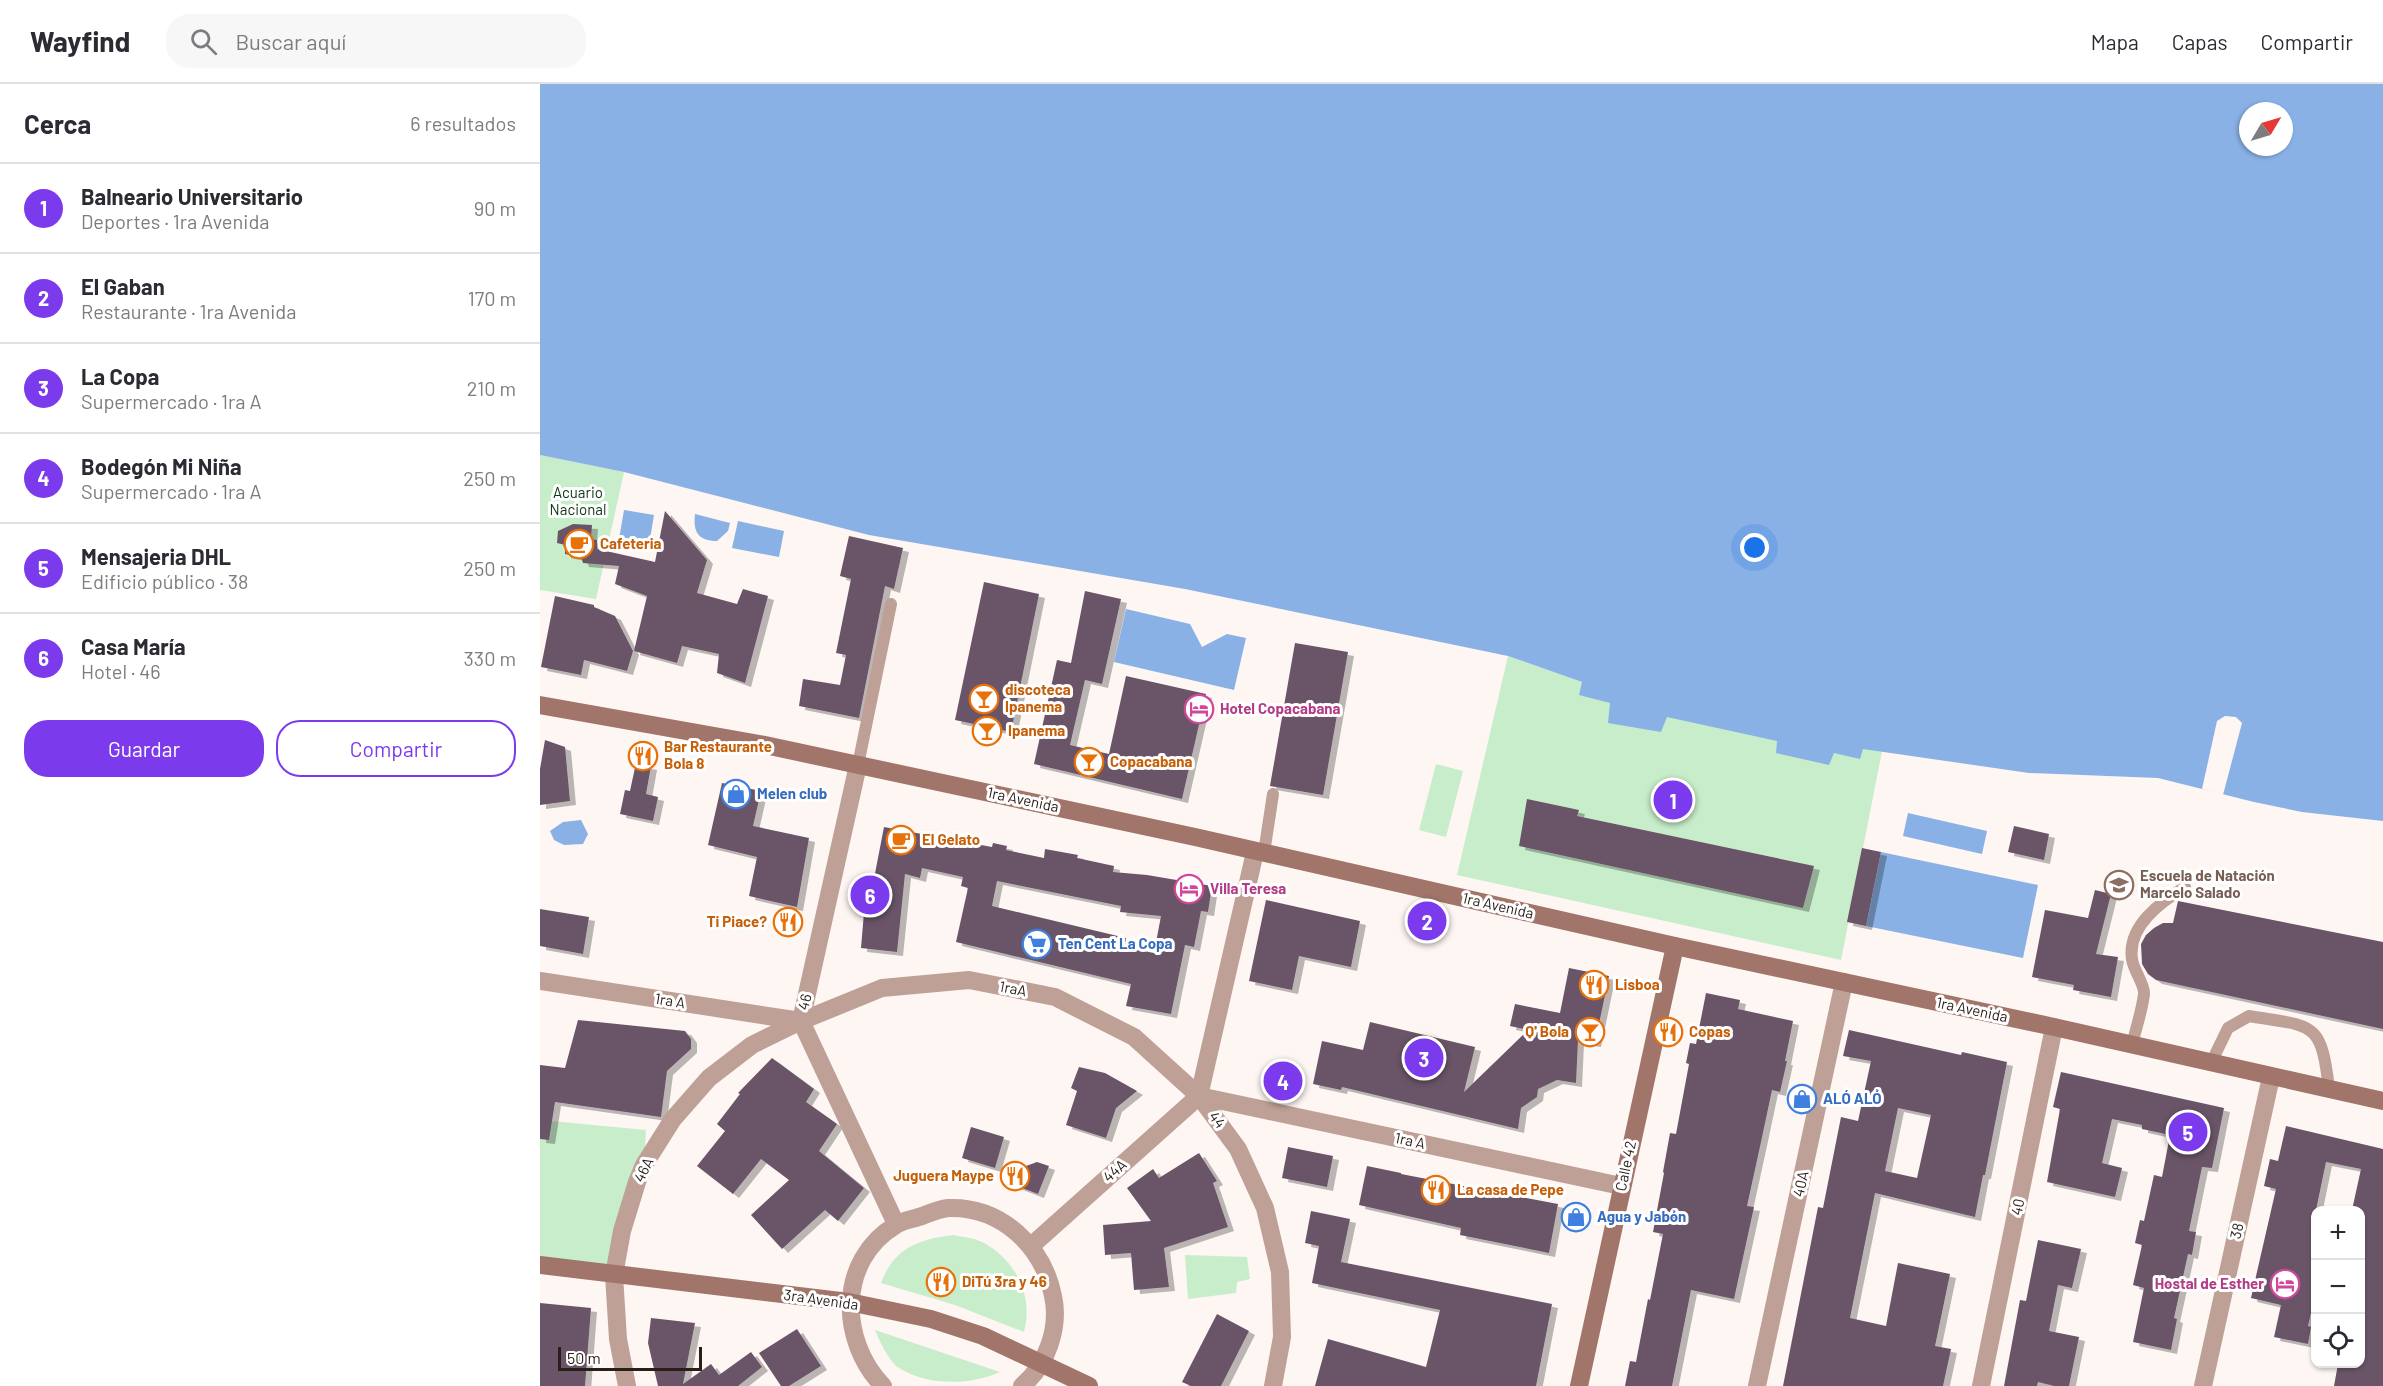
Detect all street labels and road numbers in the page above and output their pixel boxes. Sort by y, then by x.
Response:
street label: 1ra Avenida [986,783,1061,815]
street label: 1ra Avenida [1461,888,1536,922]
street label: 1raA [998,977,1028,999]
street label: 1ra A [654,989,687,1011]
street label: 46 [793,992,815,1012]
street label: 1ra Avenida [1935,993,2010,1025]
street label: 44 [1206,1107,1230,1131]
street label: 1ra A [1393,1128,1427,1152]
street label: Calle 42 [1611,1139,1639,1193]
street label: 46A [630,1154,657,1185]
street label: 44A [1099,1155,1130,1186]
street label: 40A [1789,1169,1812,1198]
street label: 40 [2006,1197,2028,1217]
street label: 38 [2226,1221,2246,1240]
street label: 3ra Avenida [783,1285,860,1313]

